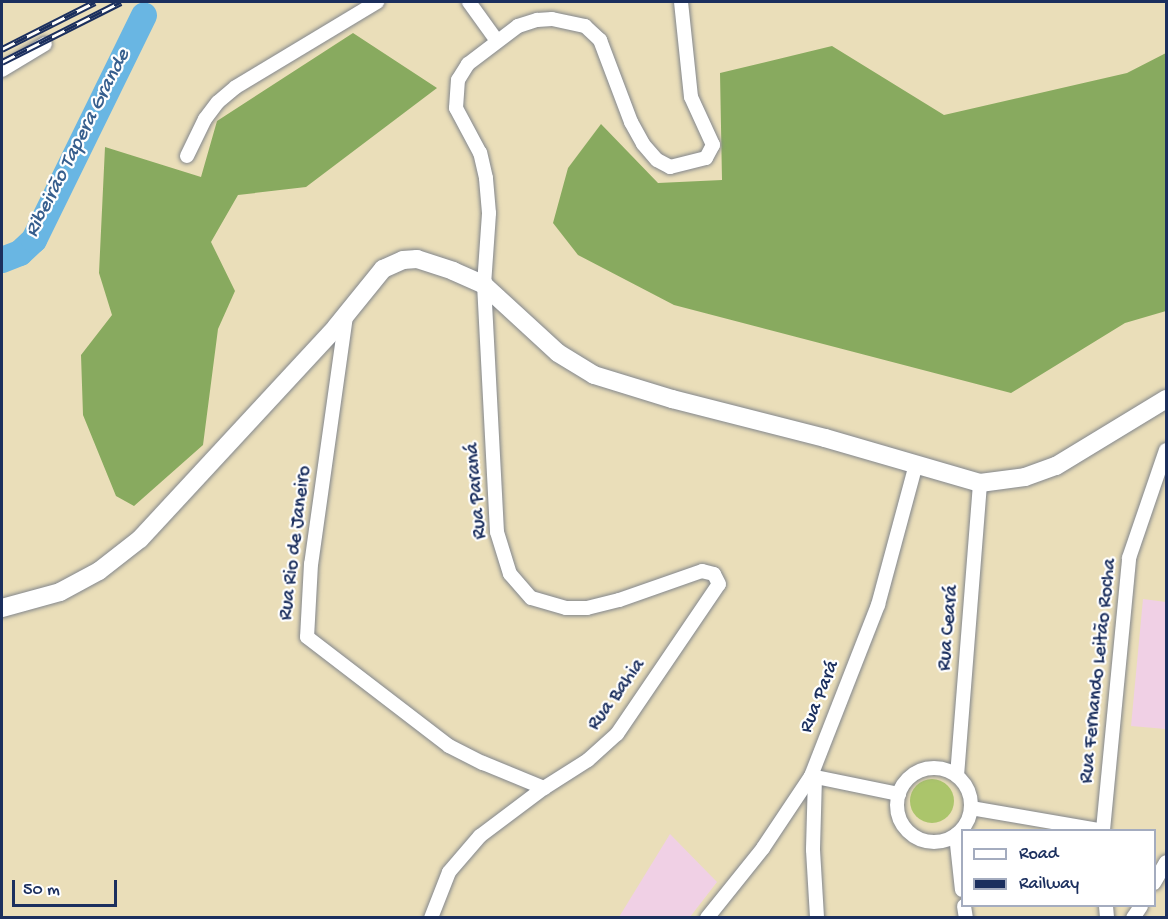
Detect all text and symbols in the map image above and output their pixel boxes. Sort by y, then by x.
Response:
water label: Ribeirão Tapera Grande [21,46,137,242]
street label: Rua Paraná [461,442,493,540]
street label: Rua Rio de Janeiro [275,464,317,622]
street label: Rua Fernando Leitão Rocha [1075,557,1123,785]
street label: Rua Ceará [933,584,965,672]
street label: Rua Bahia [583,654,651,736]
street label: Rua Pará [795,657,845,737]
legend [961,829,1156,907]
text: Road [1019,844,1058,865]
scale bar [15,868,120,906]
text: Railway [1019,874,1079,895]
text: 50 m [23,880,60,901]

